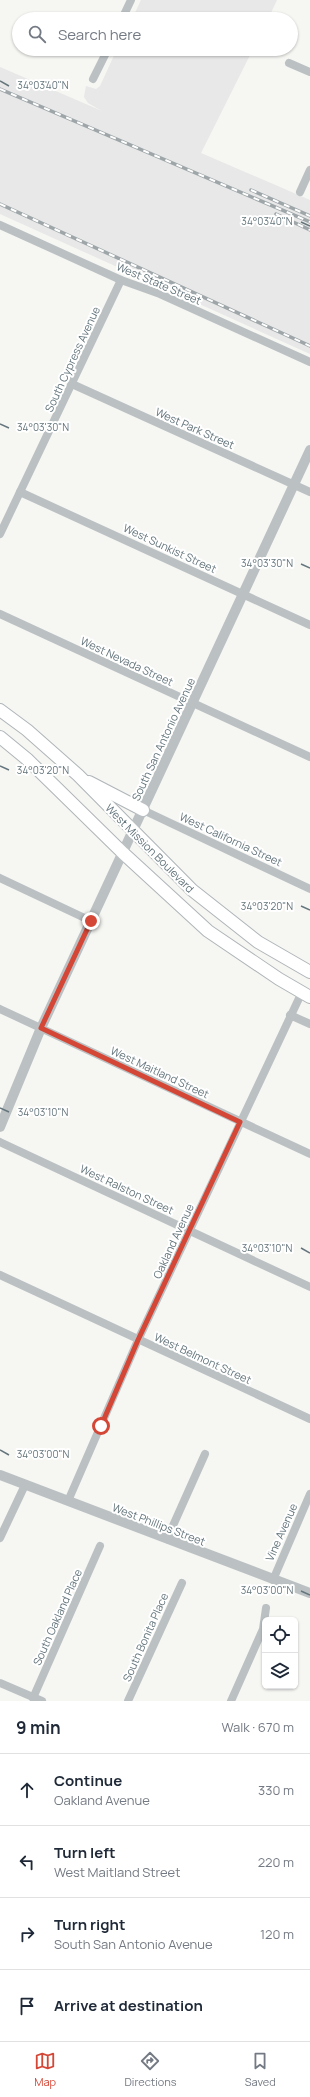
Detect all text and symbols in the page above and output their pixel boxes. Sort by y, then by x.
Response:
search box [12,12,298,56]
icon: search [26,23,48,45]
text: Search here [58,24,141,45]
text: 34°03'40"N [17,78,69,92]
text: 34°03'40"N [241,214,293,228]
street label: West State Street [114,258,204,308]
street label: South Cypress Avenue [41,303,103,414]
street label: West Park Street [153,404,237,452]
text: 34°03'30"N [17,420,69,434]
street label: West Sunkist Street [121,520,219,576]
text: 34°03'30"N [241,556,293,570]
street label: West Nevada Street [78,633,176,689]
street label: South San Antonio Avenue [128,674,198,803]
text: 34°03'20"N [17,763,69,777]
street label: West Mission Boulevard [102,800,198,896]
street label: West California Street [177,809,285,869]
text: 34°03'20"N [241,899,293,913]
route end [82,912,100,930]
street label: West Maitland Street [108,1043,212,1101]
text: 34°03'10"N [18,1105,68,1119]
street label: West Ralston Street [78,1161,176,1217]
street label: Oakland Avenue [149,1201,197,1281]
text: 34°03'10"N [242,1241,292,1255]
street label: West Belmont Street [152,1329,254,1387]
route start [92,1417,110,1435]
text: 34°03'00"N [17,1447,69,1461]
street label: West Phillips Street [110,1499,208,1549]
street label: Vine Avenue [262,1500,301,1563]
street label: South Oakland Place [29,1566,85,1668]
text: 34°03'00"N [241,1583,293,1597]
street label: South Bonita Place [119,1590,172,1684]
map controls [262,1617,298,1689]
button: locate [262,1617,298,1653]
button: layers [262,1653,298,1689]
text: 9 min [16,1716,61,1739]
text: Walk · 670 m [221,1718,294,1736]
text: Continue [54,1770,122,1791]
icon: ahead [16,1779,38,1801]
text: 330 m [258,1781,294,1799]
text: Oakland Avenue [54,1791,150,1809]
text: Turn left [54,1842,116,1863]
icon: left [16,1851,38,1873]
text: 220 m [258,1853,294,1871]
text: West Maitland Street [54,1863,180,1881]
text: Turn right [54,1914,125,1935]
icon: right [16,1923,38,1945]
text: 120 m [260,1925,294,1943]
text: South San Antonio Avenue [54,1935,213,1953]
icon: arrive [16,1995,38,2017]
text: Arrive at destination [54,1995,203,2016]
tab: Map [34,2050,56,2089]
tab: Directions [124,2050,177,2089]
tab: Saved [245,2050,276,2089]

